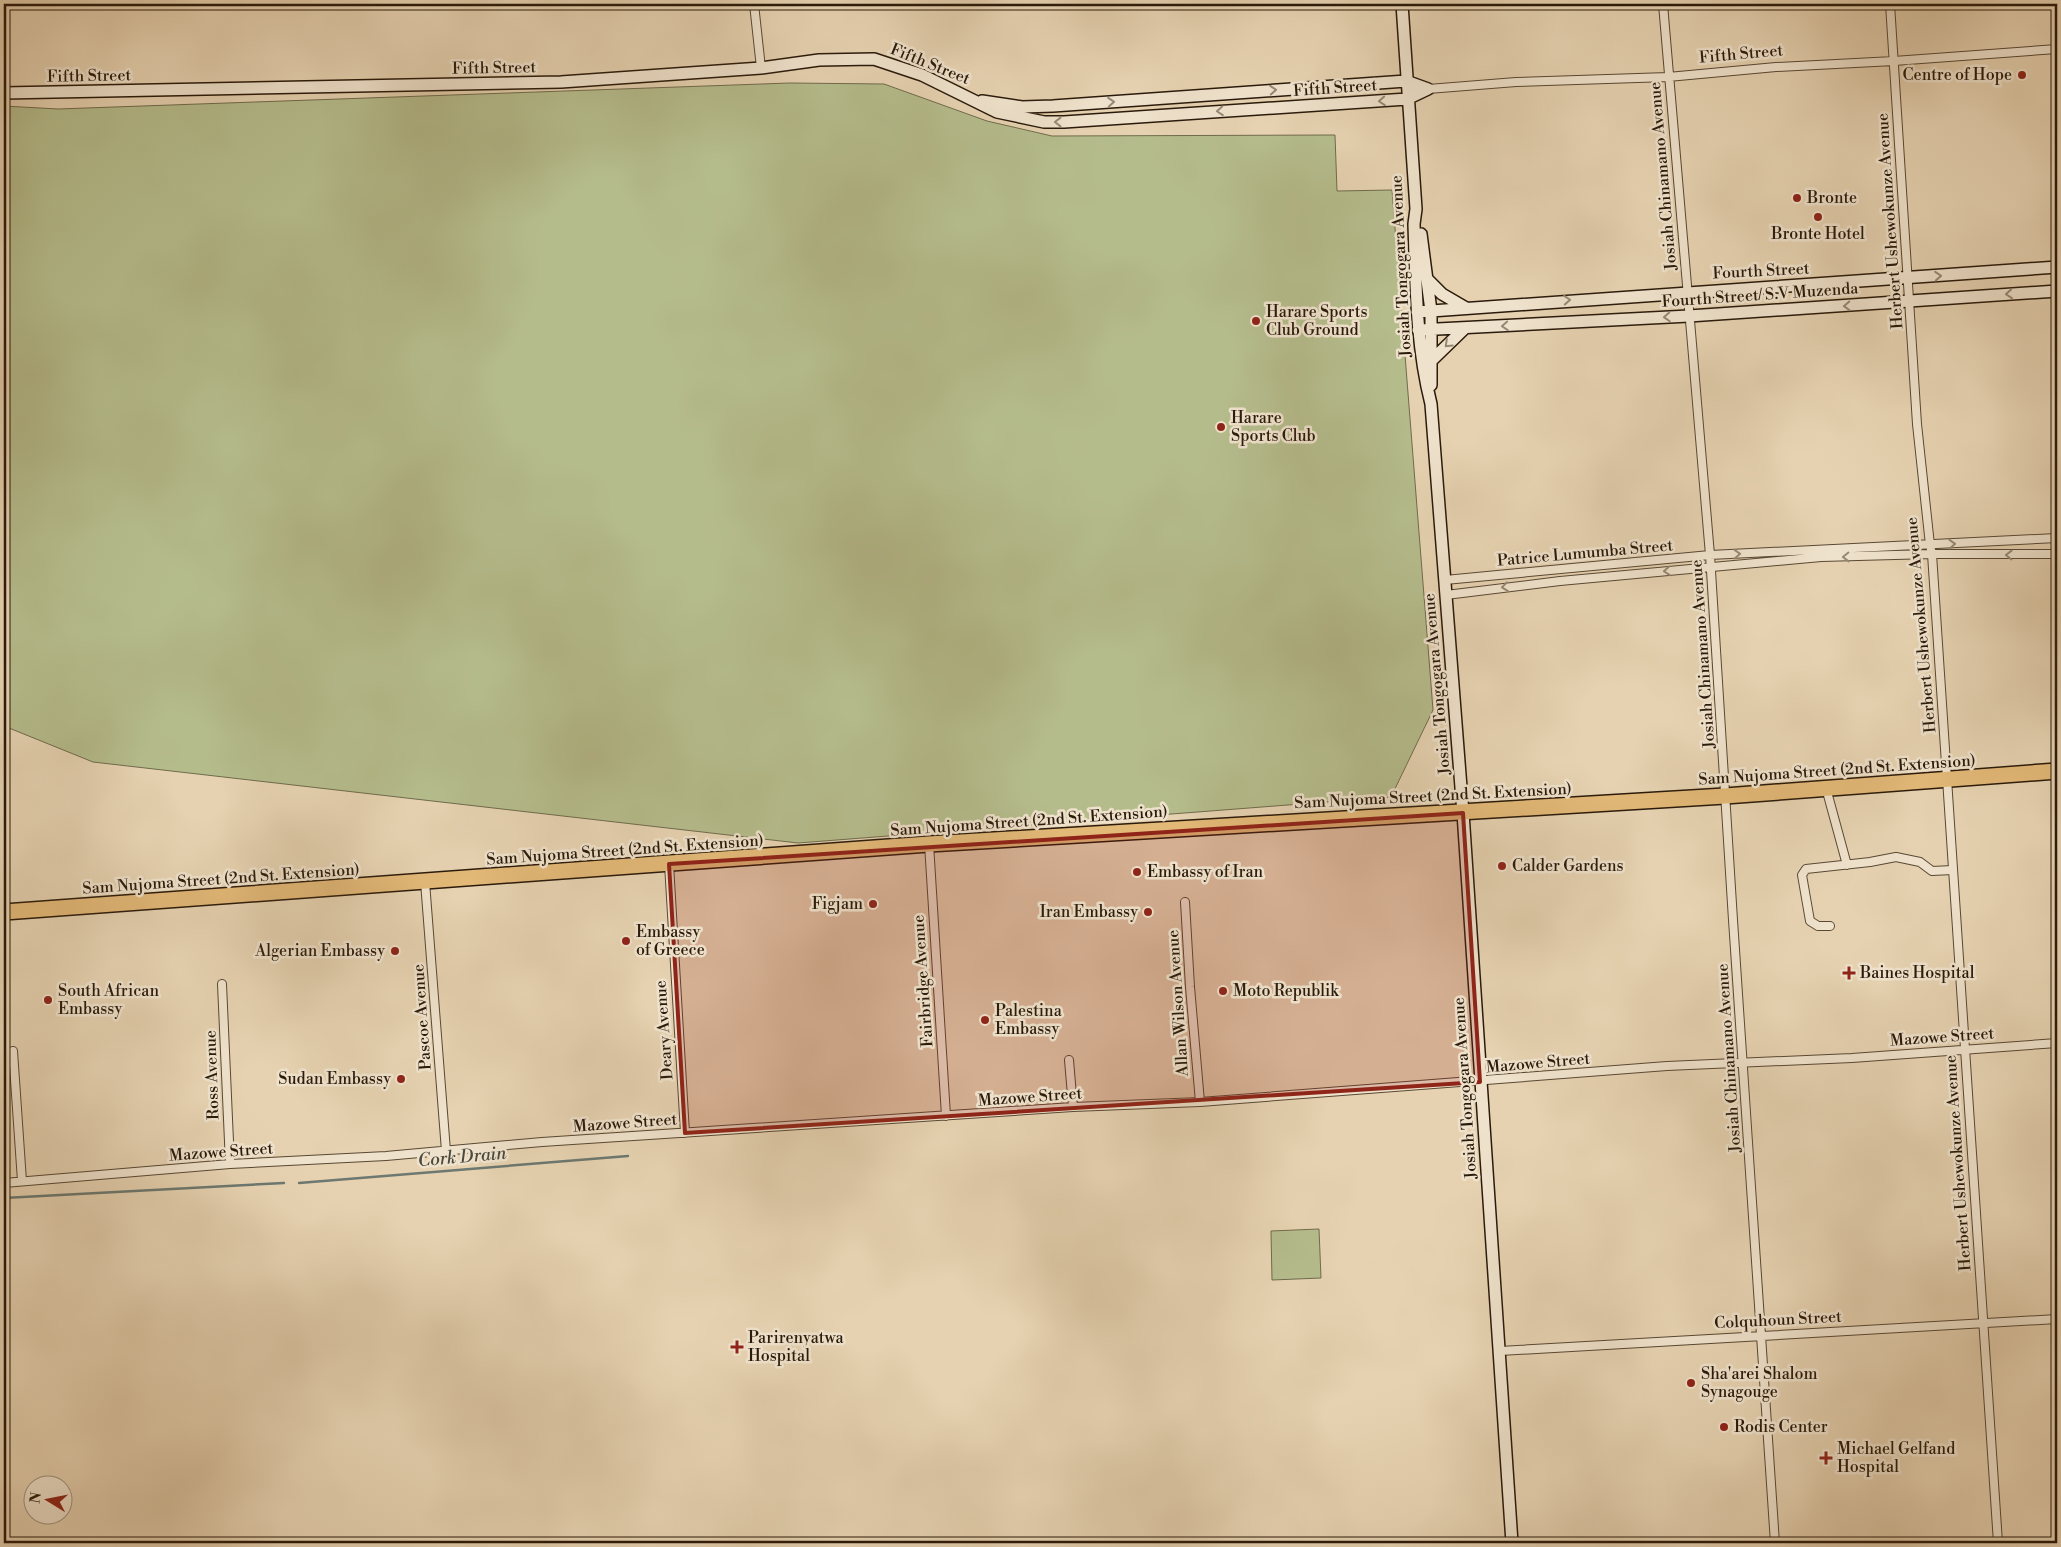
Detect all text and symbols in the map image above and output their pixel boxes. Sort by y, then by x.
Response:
street label: Fifth Street [887,39,973,89]
street label: Fifth Street [1698,40,1784,68]
street label: Fifth Street [452,57,537,79]
street label: Fifth Street [47,65,132,87]
place label: Centre of Hope [1903,65,2012,85]
marker: Centre of Hope [2016,69,2028,81]
street label: Fifth Street [1292,75,1378,101]
street label: Josiah Chinamano Avenue [1645,81,1681,272]
one-way arrow [1269,85,1277,96]
one-way arrow [1107,96,1115,107]
one-way arrow [1378,96,1386,107]
one-way arrow [1216,105,1224,116]
street label: Herbert Ushewokunze Avenue [1872,112,1908,330]
one-way arrow [1053,117,1061,127]
street label: Josiah Tongogara Avenue [1386,175,1416,358]
place label: Bronte [1806,188,1857,208]
marker: Bronte [1791,192,1803,204]
marker: Bronte Hotel [1812,211,1824,223]
place label: Bronte Hotel [1770,224,1865,244]
street label: Fourth Street [1712,258,1810,284]
one-way arrow [1935,271,1943,282]
street label: Fourth Street/ S.V Muzenda [1661,278,1860,312]
one-way arrow [2004,288,2012,299]
one-way arrow [1563,295,1571,306]
one-way arrow [1842,300,1850,311]
place label: Harare Sports Club Ground [1266,302,1367,340]
one-way arrow [1663,311,1671,322]
marker: Harare Sports Club Ground [1250,315,1262,327]
one-way arrow [1500,320,1508,331]
one-way arrow [1444,338,1453,347]
place label: Harare Sports Club [1231,408,1316,446]
marker: Harare Sports Club [1215,421,1227,433]
street label: Herbert Ushewokunze Avenue [1902,516,1940,734]
street label: Patrice Lumumba Street [1496,535,1674,571]
one-way arrow [1948,539,1956,550]
one-way arrow [1734,548,1742,559]
one-way arrow [2004,550,2012,560]
one-way arrow [1842,552,1850,562]
street label: Josiah Chinamano Avenue [1686,559,1720,750]
one-way arrow [1662,565,1670,576]
one-way arrow [1501,581,1509,592]
street label: Josiah Tongogara Avenue [1419,592,1455,777]
street label: Sam Nujoma Street (2nd St. Extension) [1698,750,1976,790]
street label: Sam Nujoma Street (2nd St. Extension) [1294,779,1572,813]
street label: Sam Nujoma Street (2nd St. Extension) [890,801,1168,841]
street label: Sam Nujoma Street (2nd St. Extension) [486,830,764,870]
place label: Calder Gardens [1512,856,1624,876]
street label: Sam Nujoma Street (2nd St. Extension) [82,859,360,899]
marker: Calder Gardens [1496,860,1508,872]
place label: Embassy of Iran [1147,862,1264,882]
marker: Embassy of Iran [1131,866,1143,878]
place label: Figjam [812,894,863,914]
marker: Figjam [867,898,879,910]
place label: Iran Embassy [1040,902,1138,922]
marker: Iran Embassy [1142,906,1154,918]
street label: Fairbridge Avenue [908,914,938,1048]
place label: Embassy of Greece [636,922,705,960]
street label: Allan Wilson Avenue [1163,929,1193,1078]
marker: Embassy of Greece [620,935,632,947]
place label: Algerian Embassy [254,941,385,961]
marker: Algerian Embassy [389,945,401,957]
street label: Pascoe Avenue [408,963,436,1071]
street label: Josiah Chinamano Avenue [1712,963,1746,1154]
place label: Baines Hospital [1859,963,1975,983]
marker: Baines Hospital [1842,966,1856,980]
street label: Deary Avenue [651,979,677,1081]
place label: South African Embassy [58,981,159,1019]
place label: Moto Republik [1233,981,1340,1001]
marker: Moto Republik [1217,985,1229,997]
marker: South African Embassy [42,994,54,1006]
street label: Josiah Tongogara Avenue [1449,997,1481,1180]
place label: Palestina Embassy [995,1001,1063,1039]
marker: Palestina Embassy [979,1014,991,1026]
street label: Mazowe Street [1889,1023,1995,1051]
street label: Ross Avenue [200,1030,224,1120]
street label: Mazowe Street [1485,1048,1591,1078]
street label: Herbert Ushewokunze Avenue [1940,1054,1976,1272]
place label: Sudan Embassy [278,1069,391,1089]
marker: Sudan Embassy [395,1073,407,1085]
street label: Mazowe Street [977,1083,1083,1111]
street label: Mazowe Street [572,1109,678,1137]
street label: Mazowe Street [168,1138,274,1166]
water label: Cork Drain [417,1142,508,1172]
street label: Colquhoun Street [1714,1307,1843,1333]
place label: Parirenyatwa Hospital [748,1328,845,1366]
marker: Parirenyatwa Hospital [730,1340,744,1354]
place label: Sha'arei Shalom Synagouge [1701,1364,1818,1402]
marker: Sha'arei Shalom Synagouge [1685,1377,1697,1389]
place label: Rodis Center [1734,1417,1828,1437]
marker: Rodis Center [1718,1421,1730,1433]
place label: Michael Gelfand Hospital [1837,1439,1955,1477]
marker: Michael Gelfand Hospital [1819,1451,1833,1465]
north arrow [22,1474,72,1524]
text: N [26,1491,46,1505]

